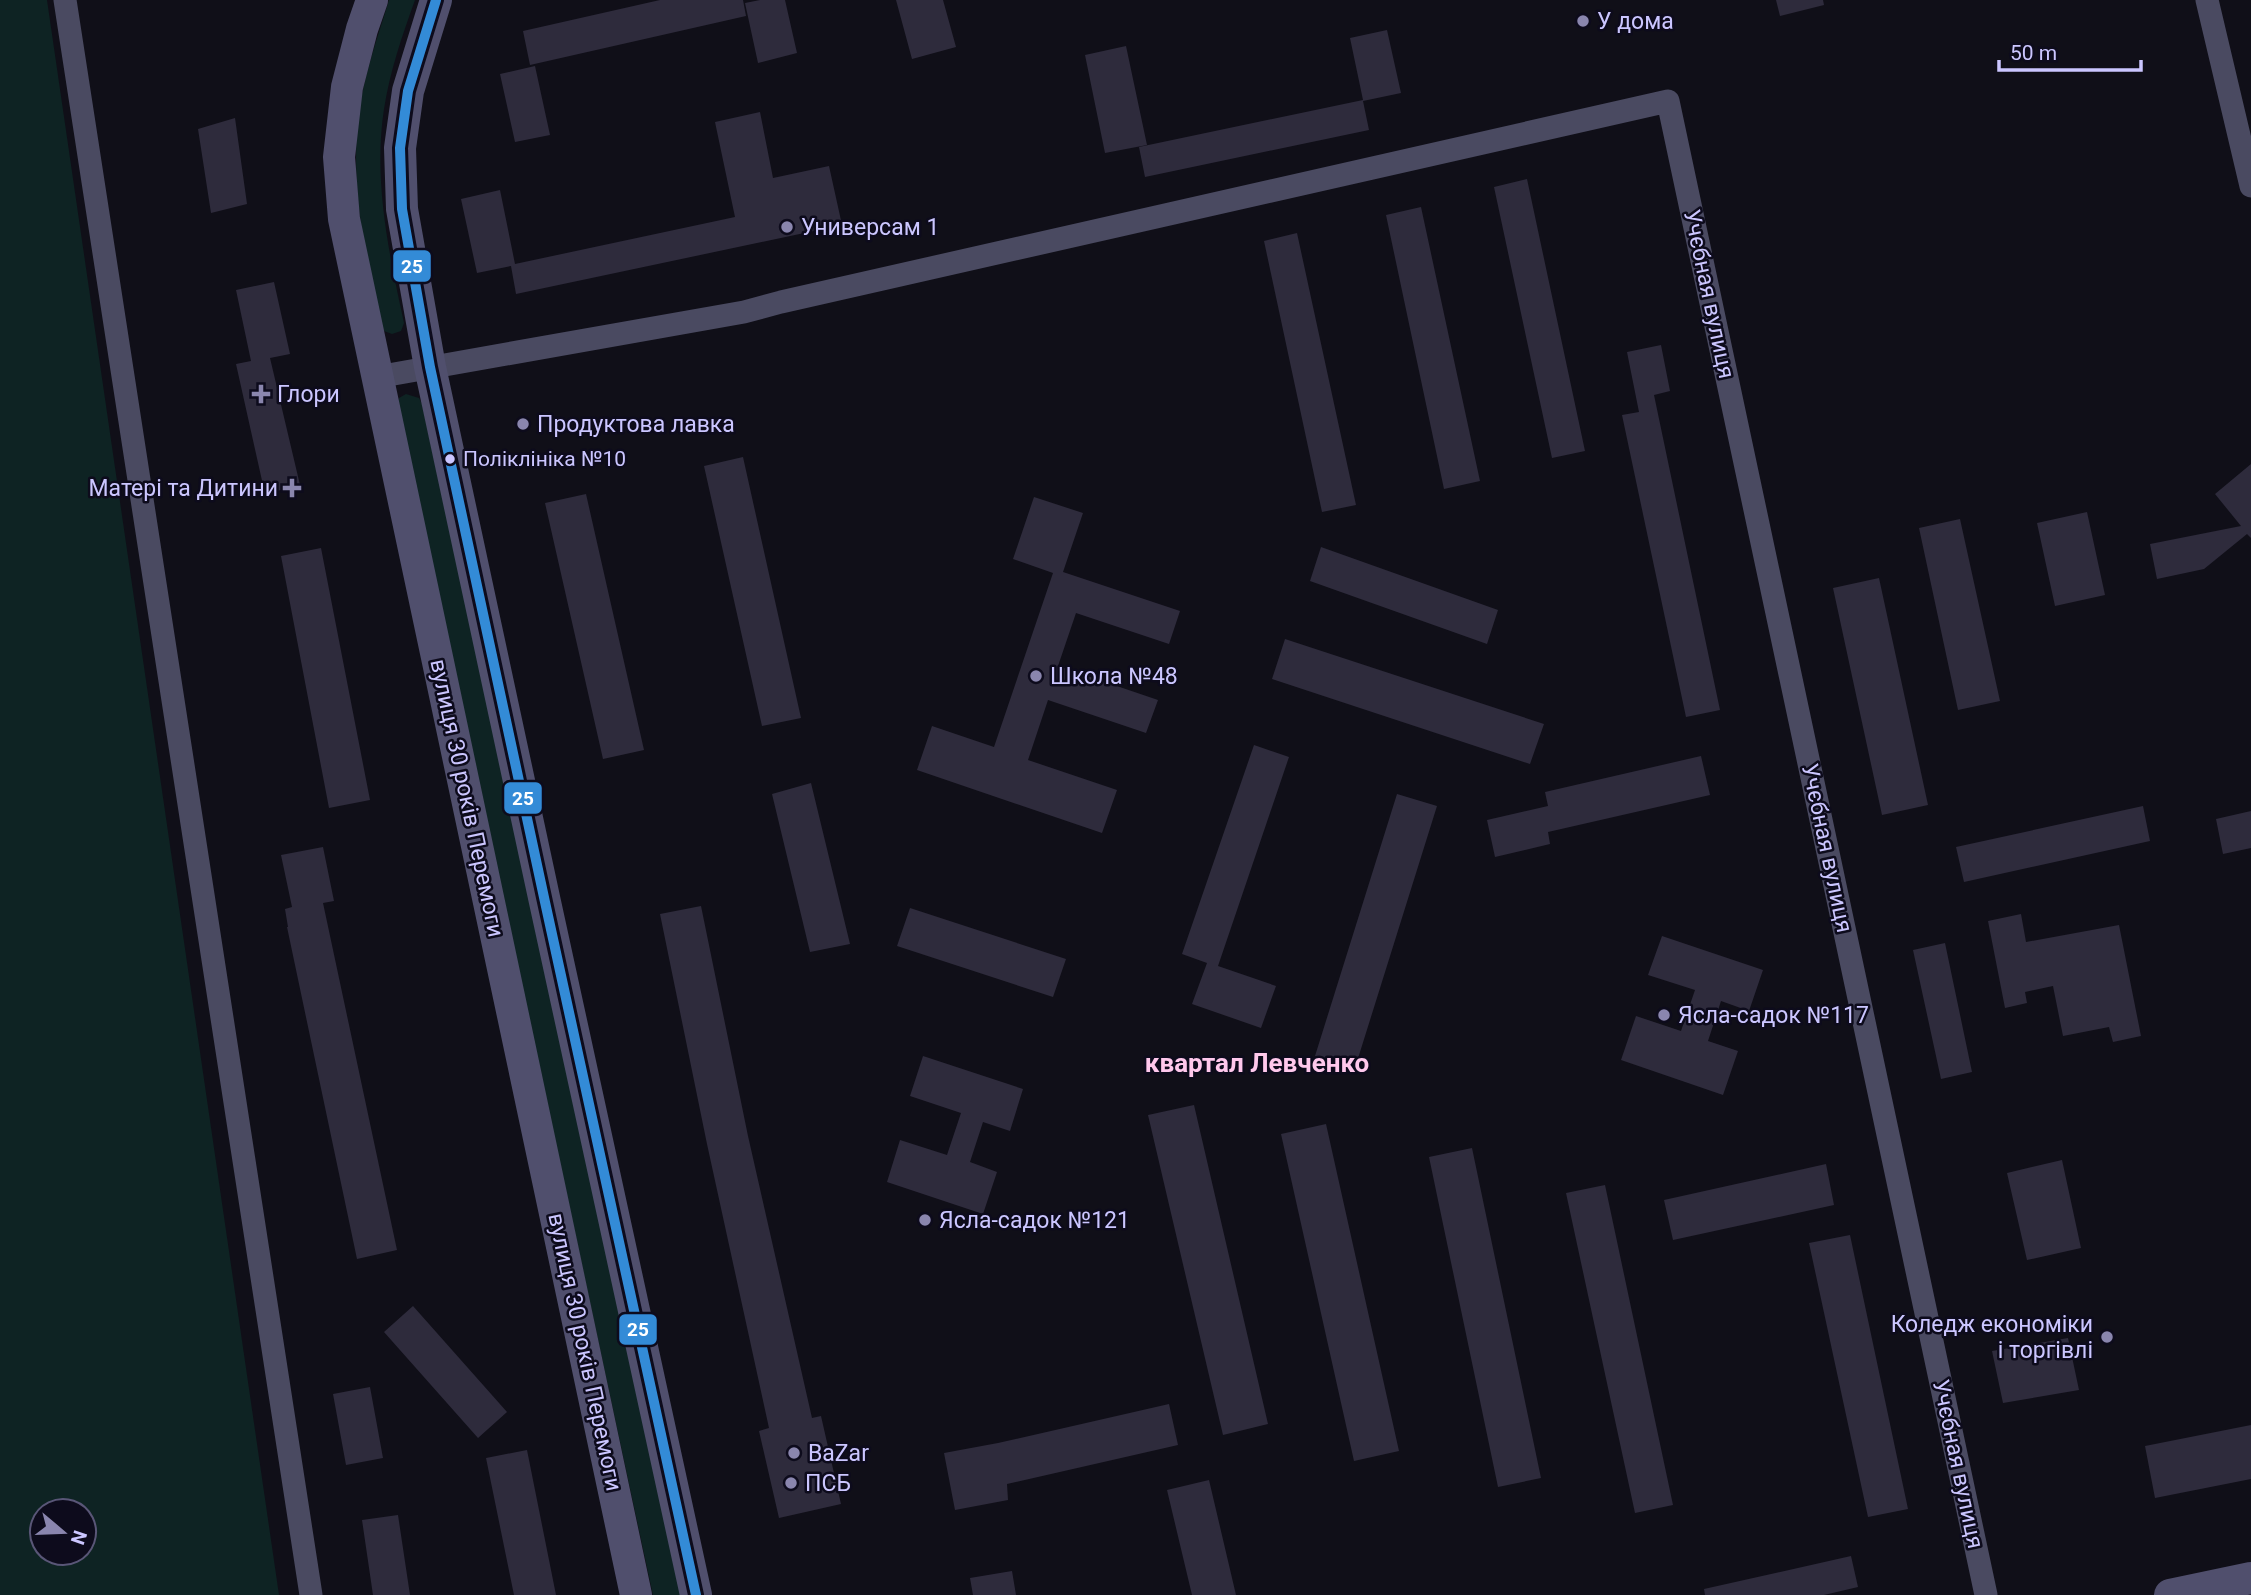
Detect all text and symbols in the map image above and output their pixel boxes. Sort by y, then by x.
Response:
place label: У дома [1597,8,1674,35]
marker: У дома [1575,13,1591,29]
scale bar [1999,28,2141,72]
text: 50 m [2010,41,2057,65]
street label: Учєбная вулиця [1678,207,1740,381]
place label: Универсам 1 [801,214,939,241]
marker: Универсам 1 [779,219,795,235]
line badge: 25 [392,249,432,283]
text: 25 [401,255,423,278]
place label: Глори [277,381,340,408]
marker: Глори [251,384,271,404]
place label: Продуктова лавка [537,411,735,438]
marker: Продуктова лавка [515,416,531,432]
place label: Поліклініка №10 [463,447,626,471]
marker: Поліклініка №10 [443,452,457,466]
place label: Матері та Дитини [88,475,278,502]
marker: Матері та Дитини [284,480,300,496]
street label: вулиця 30 років Перемоги [424,657,510,939]
place label: Школа №48 [1050,663,1178,690]
marker: Школа №48 [1028,668,1044,684]
street label: Учєбная вулиця [1796,761,1858,935]
line badge: 25 [503,781,543,815]
text: 25 [512,787,534,810]
place label: Ясла-садок №117 [1678,1002,1869,1029]
marker: Ясла-садок №117 [1656,1007,1672,1023]
district label: квартал Левченко [1145,1048,1369,1078]
place label: Ясла-садок №121 [939,1207,1130,1234]
street label: вулиця 30 років Перемоги [542,1211,628,1493]
marker: Ясла-садок №121 [917,1212,933,1228]
place label: Коледж економіки і торгівлі [1891,1311,2093,1364]
line badge: 25 [618,1313,658,1346]
text: 25 [627,1318,649,1341]
marker: Коледж економіки і торгівлі [2099,1329,2115,1345]
street label: Учєбная вулиця [1927,1377,1989,1551]
place label: BaZar [808,1440,869,1467]
marker: BaZar [786,1445,802,1461]
place label: ПСБ [805,1470,851,1497]
marker: ПСБ [783,1475,799,1491]
north arrow [28,1497,98,1567]
text: N [66,1527,92,1547]

